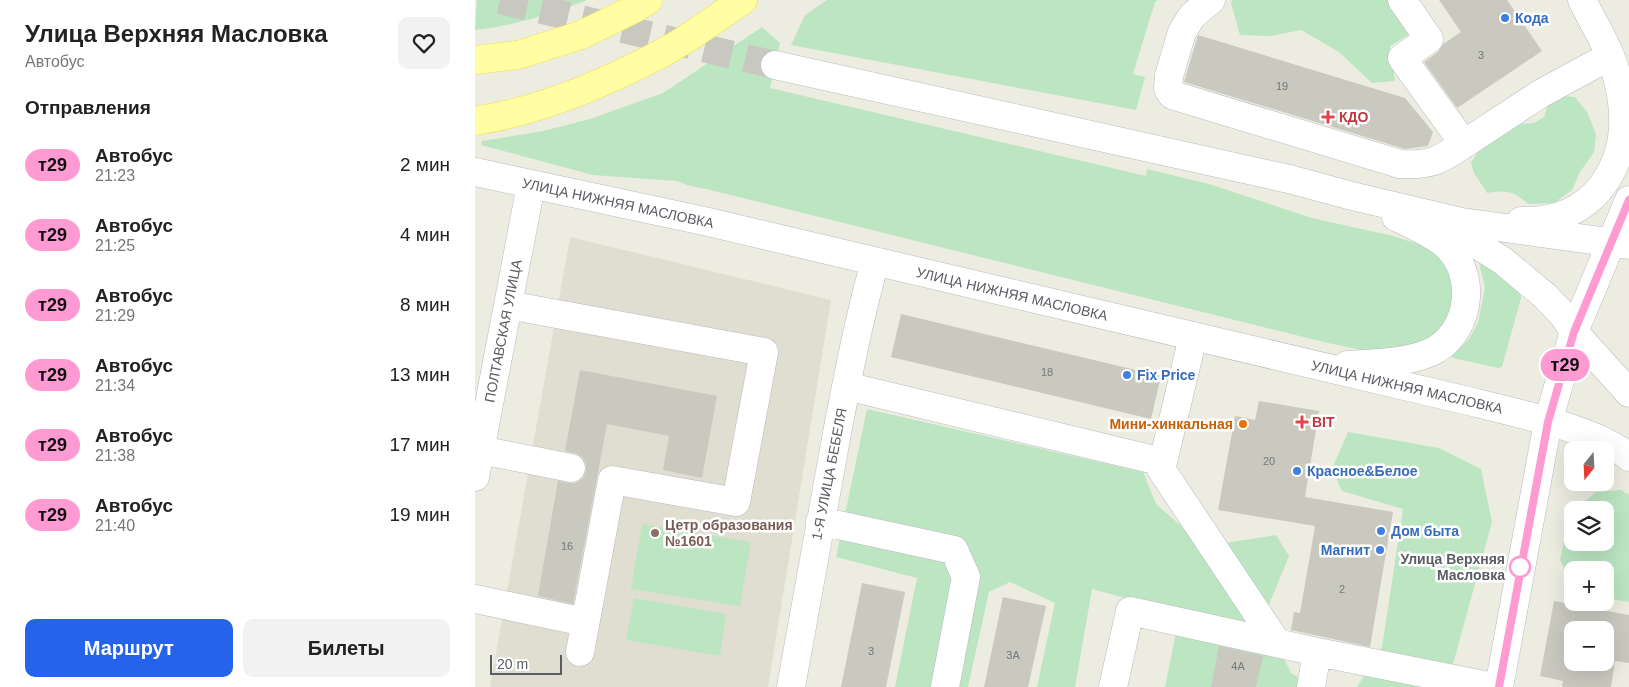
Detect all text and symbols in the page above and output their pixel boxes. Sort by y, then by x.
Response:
place label: Кода [1515,10,1549,26]
marker: Кода [1499,12,1511,24]
button: heart [398,17,450,69]
text: Улица Верхняя Масловка [25,20,328,47]
house number: 3 [1478,49,1484,61]
text: Автобус [25,53,85,70]
house number: 19 [1276,80,1288,92]
text: Отправления [25,97,151,118]
place label: КДО [1339,109,1369,125]
marker: КДО [1321,110,1335,124]
text: Автобус [95,145,173,166]
text: 2 мин [400,154,450,175]
text: т29 [38,155,67,175]
text: 21:23 [95,167,135,184]
street label: УЛИЦА НИЖНЯЯ МАСЛОВКА [521,175,716,231]
text: Автобус [95,215,173,236]
text: 4 мин [400,224,450,245]
text: т29 [38,225,67,245]
text: 21:25 [95,237,135,254]
street label: ПОЛТАВСКАЯ УЛИЦА [481,258,525,404]
street label: УЛИЦА НИЖНЯЯ МАСЛОВКА [915,264,1110,324]
text: Автобус [95,285,173,306]
text: 8 мин [400,294,450,315]
text: т29 [38,295,67,315]
text: 21:29 [95,307,135,324]
line badge: т29 [1536,349,1594,381]
text: Автобус [95,355,173,376]
text: т29 [1551,355,1579,375]
street label: УЛИЦА НИЖНЯЯ МАСЛОВКА [1310,357,1505,417]
text: 13 мин [389,364,450,385]
text: т29 [38,365,67,385]
house number: 18 [1041,366,1053,378]
place label: Fix Price [1137,367,1196,383]
marker: Fix Price [1121,369,1133,381]
text: 21:34 [95,377,135,394]
street label: 1-Я УЛИЦА БЕБЕЛЯ [808,407,850,541]
place label: BIT [1312,414,1335,430]
place label: Мини-хинкальная [1109,416,1233,432]
marker: BIT [1296,416,1308,428]
marker: Мини-хинкальная [1237,418,1249,430]
text: Автобус [95,425,173,446]
text: 17 мин [389,434,450,455]
text: т29 [38,435,67,455]
north arrow [1564,441,1614,491]
map controls [1564,441,1614,671]
text: 21:38 [95,447,135,464]
house number: 20 [1263,455,1275,467]
place label: Красное&Белое [1307,463,1418,479]
marker: Красное&Белое [1291,465,1303,477]
text: Автобус [95,495,173,516]
button: layers [1564,501,1614,551]
text: 19 мин [389,504,450,525]
text: т29 [38,505,67,525]
text: 21:40 [95,517,135,534]
place label: Цетр образования №1601 [665,517,793,549]
place label: Дом быта [1391,523,1459,539]
marker: Дом быта [1375,525,1387,537]
marker: Цетр образования №1601 [649,527,661,539]
house number: 16 [561,540,573,552]
place label: Магнит [1321,542,1370,558]
marker: Магнит [1374,544,1386,556]
place label: Улица Верхняя Масловка [1400,551,1505,583]
marker: Улица Верхняя Масловка [1509,556,1531,578]
button: + [1564,561,1614,611]
house number: 2 [1339,583,1345,595]
button: Маршрут [25,619,233,677]
button: Билеты [243,619,450,677]
button: − [1564,621,1614,671]
house number: 3 [868,645,874,657]
house number: 3А [1006,649,1020,661]
scale bar [490,652,563,675]
text: 20 m [497,656,528,672]
house number: 4А [1231,660,1245,672]

